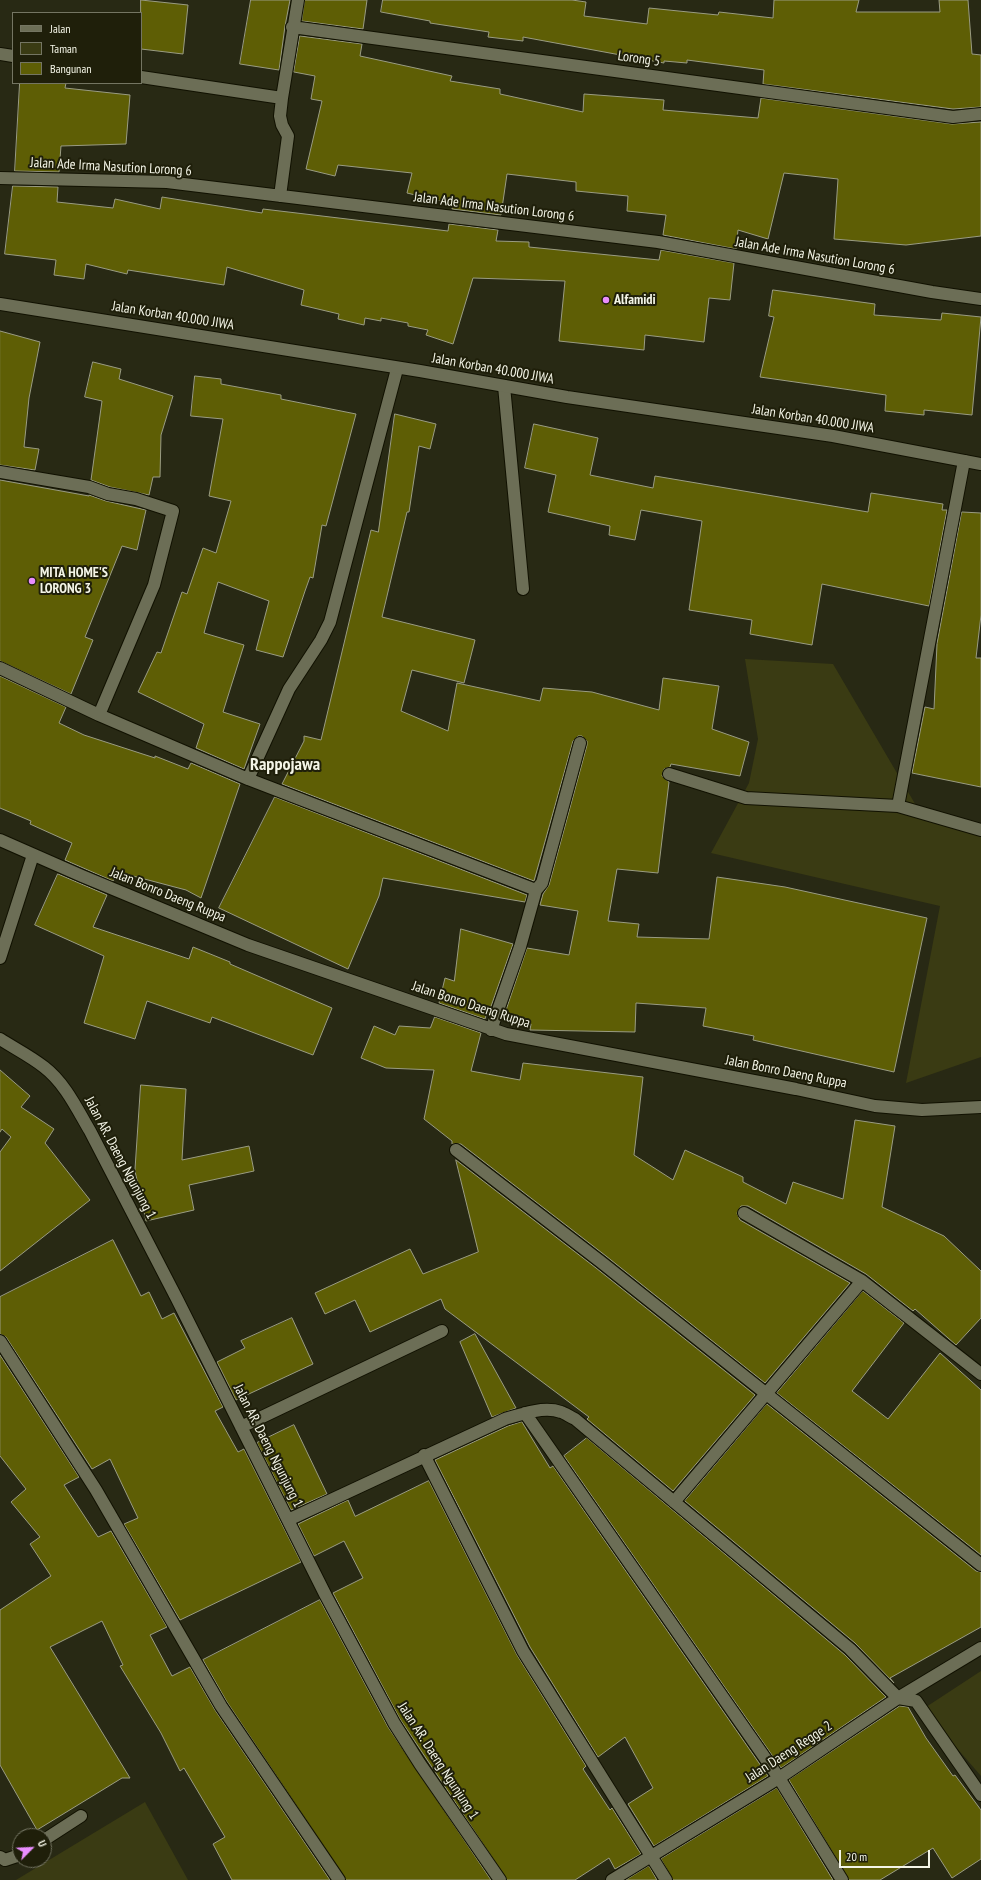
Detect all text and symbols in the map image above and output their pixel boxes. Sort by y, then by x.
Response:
legend [12,12,142,84]
text: Jalan [50,21,71,36]
text: Taman [50,41,77,56]
street label: Lorong 5 [617,48,661,70]
text: Bangunan [50,61,91,76]
street label: Jalan Ade Irma Nasution Lorong 6 [30,154,192,180]
street label: Jalan Ade Irma Nasution Lorong 6 [413,189,575,225]
street label: Jalan Ade Irma Nasution Lorong 6 [734,234,896,278]
place label: Alfamidi [614,292,656,308]
marker: Alfamidi [601,295,611,305]
street label: Jalan Korban 40.000 JIWA [111,298,235,334]
street label: Jalan Korban 40.000 JIWA [431,350,555,388]
street label: Jalan Korban 40.000 JIWA [751,401,875,437]
place label: MITA HOME'S LORONG 3 [40,565,108,598]
marker: MITA HOME'S LORONG 3 [27,576,37,586]
district label: Rappojawa [250,754,320,776]
street label: Jalan Bonro Daeng Ruppa [108,864,228,926]
street label: Jalan Bonro Daeng Ruppa [410,978,532,1032]
street label: Jalan Bonro Daeng Ruppa [724,1052,848,1092]
street label: Jalan AR. Daeng Ngunjung 1 [81,1094,159,1222]
street label: Jalan AR. Daeng Ngunjung 1 [230,1382,306,1510]
street label: Jalan AR. Daeng Ngunjung 1 [394,1699,482,1823]
street label: Jalan Daeng Regge 2 [743,1718,835,1786]
north arrow [12,1828,52,1868]
text: U [34,1838,50,1849]
scale bar [841,1842,932,1868]
text: 20 m [846,1849,867,1864]

